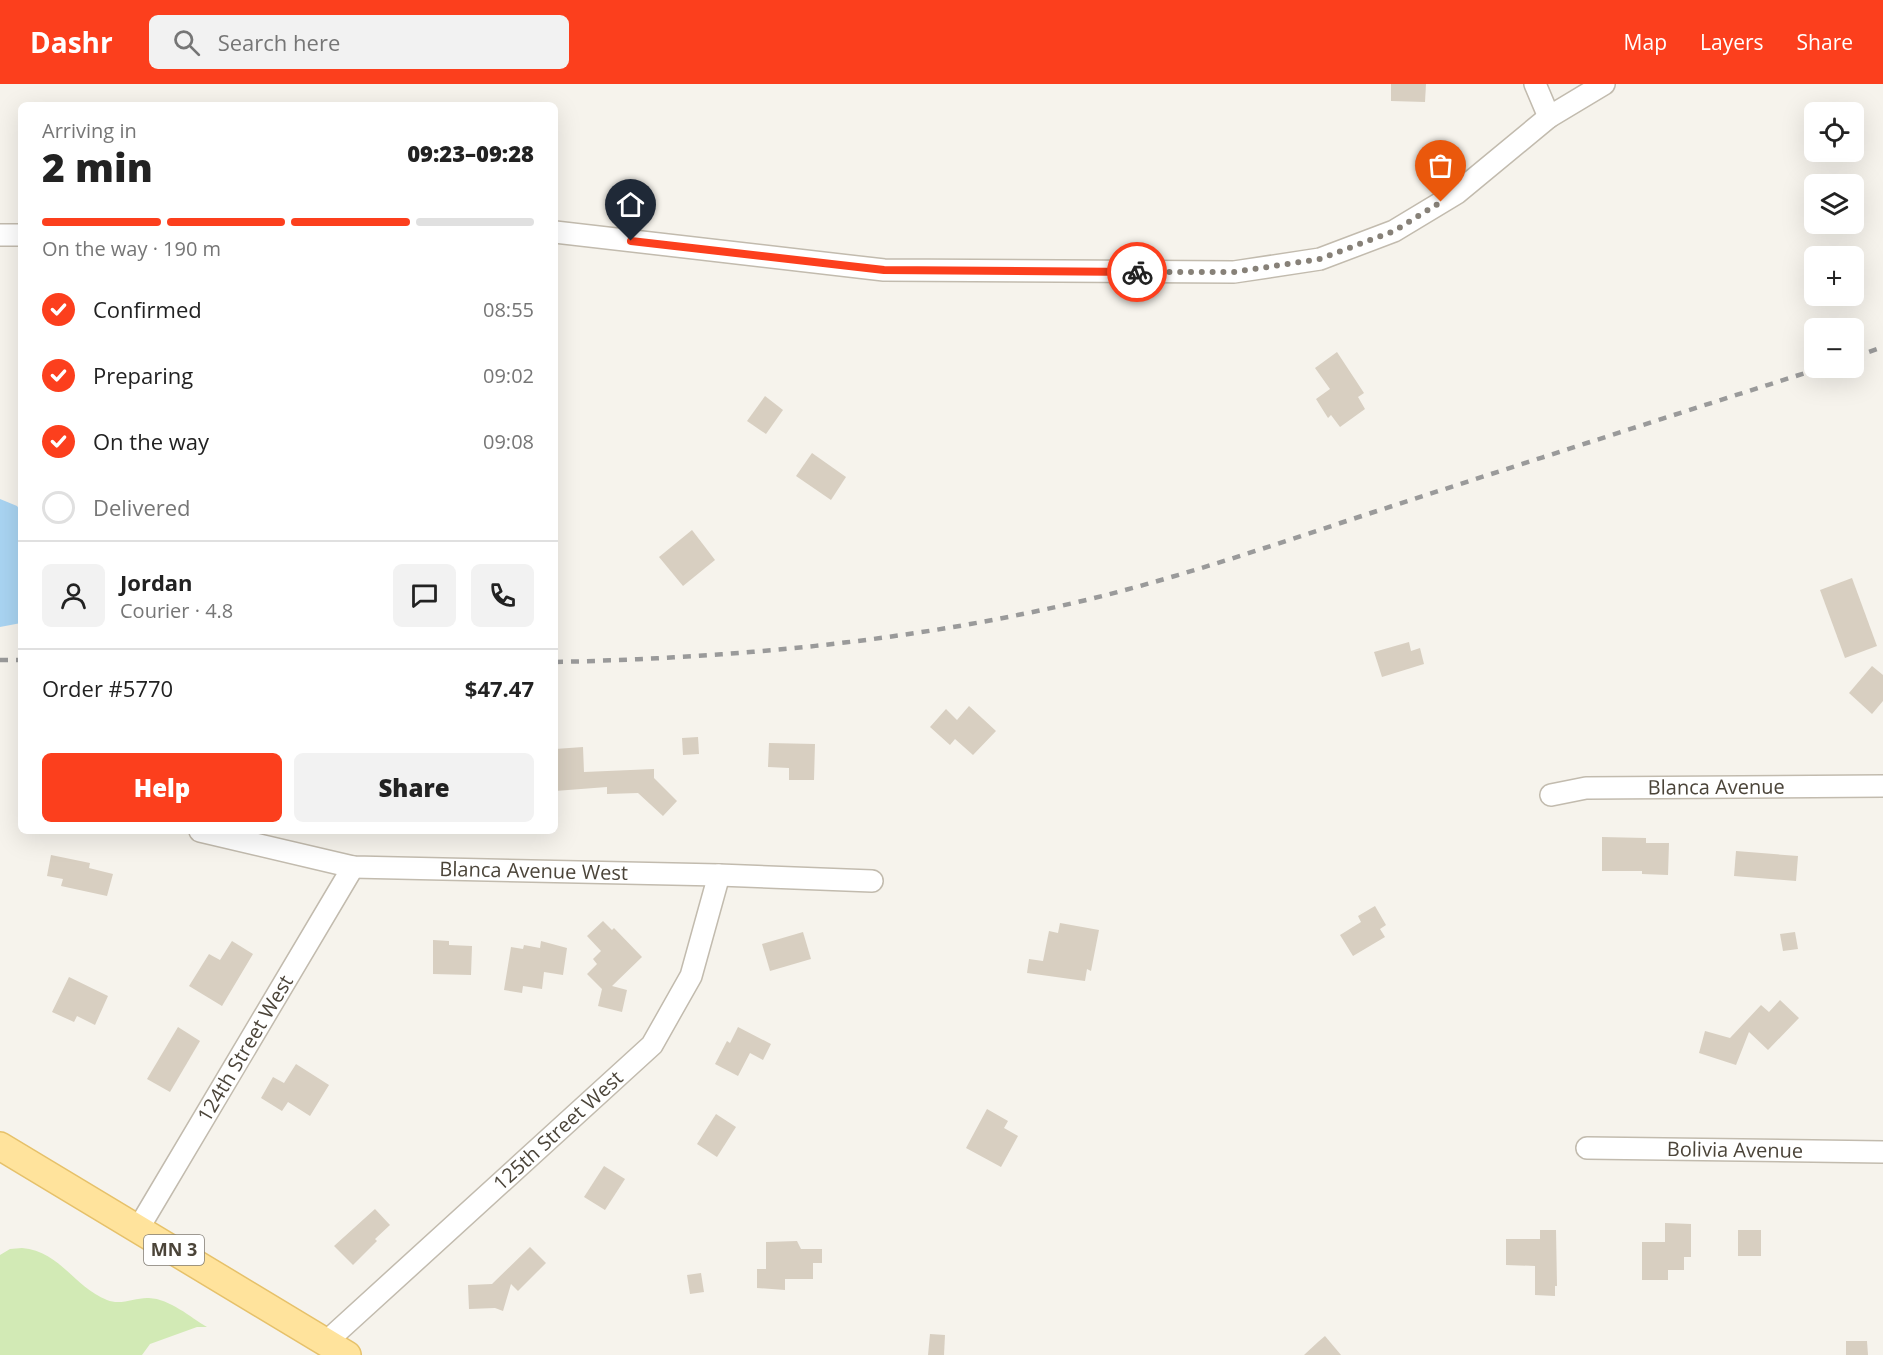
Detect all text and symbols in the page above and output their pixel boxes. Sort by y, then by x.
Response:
search box [149,15,569,69]
text: Dashr [30,23,113,61]
icon: search [170,26,203,59]
text: Search here [218,27,340,57]
text: Map [1624,28,1667,56]
text: Layers [1700,28,1764,56]
text: Share [1797,28,1853,56]
map controls [1804,102,1864,378]
button: locate [1804,102,1864,162]
text: Arriving in [42,117,137,144]
text: 09:23–09:28 [407,138,534,168]
text: 2 min [42,140,153,193]
pin [1415,140,1466,202]
icon: bag [1424,149,1457,182]
button: layers [1804,174,1864,234]
pin [605,179,656,241]
icon: home [614,188,647,221]
text: On the way · 190 m [42,235,221,262]
courier [1107,242,1167,302]
button: + [1804,246,1864,306]
icon: bike [1121,256,1154,289]
icon: check [42,293,75,326]
text: Confirmed [93,294,202,324]
text: 08:55 [483,296,534,323]
button: − [1804,318,1864,378]
icon: check [42,359,75,392]
text: Preparing [93,360,193,390]
text: 09:02 [483,362,534,389]
icon: check [42,425,75,458]
text: On the way [93,426,209,456]
text: 09:08 [483,428,534,455]
text: Delivered [93,492,191,522]
button: person [42,564,105,627]
button: chat [393,564,456,627]
button: phone [471,564,534,627]
text: Jordan [120,567,193,597]
text: Courier · 4.8 [120,597,233,624]
text: Order #5770 [42,673,173,703]
text: $47.47 [465,673,534,703]
button: Help [42,753,282,822]
button: Share [294,753,534,822]
street label: Blanca Avenue [1648,773,1785,801]
street label: Blanca Avenue West [439,855,628,886]
street label: 124th Street West [191,970,299,1127]
street label: 125th Street West [487,1064,628,1196]
street label: Bolivia Avenue [1667,1135,1803,1164]
road number: MN 3 [144,1235,204,1265]

